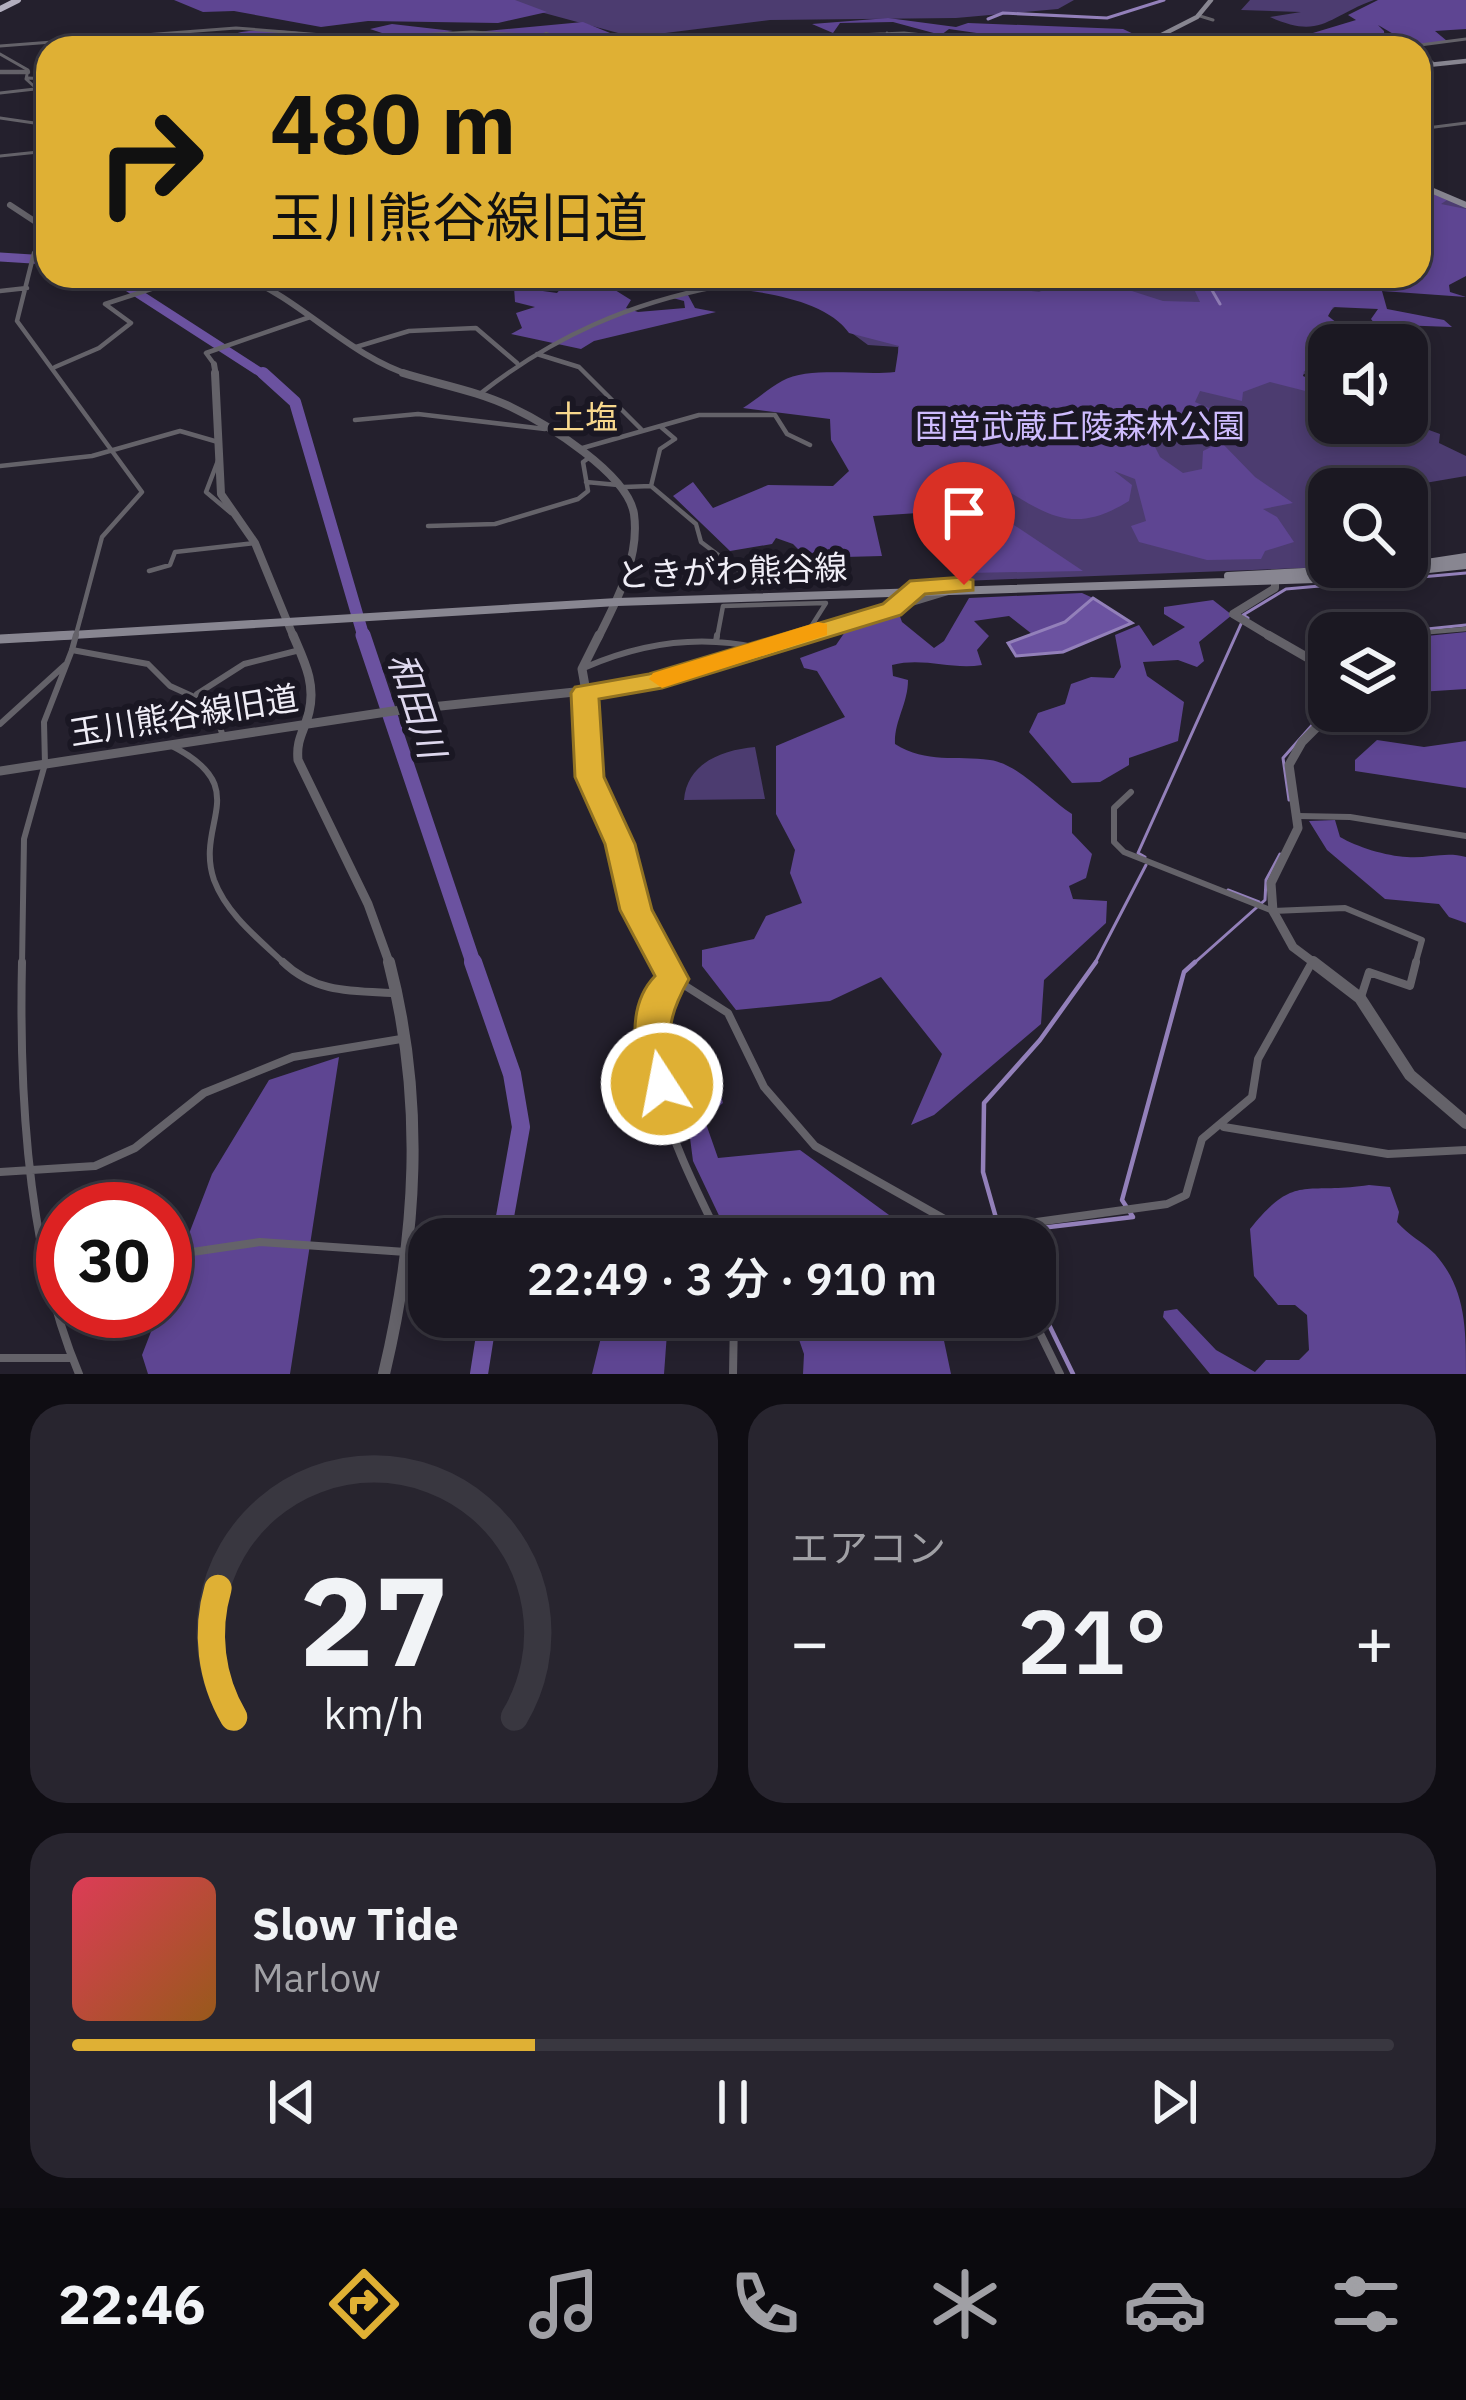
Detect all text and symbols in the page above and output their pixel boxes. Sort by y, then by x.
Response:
text: 480 m [270,68,516,177]
icon: right [72,84,228,240]
text: 玉川熊谷線旧道 [270,182,648,252]
map controls [1308,324,1428,732]
button: sound [1308,324,1428,444]
district label: 土塩 [552,395,618,438]
park label: 国営武蔵丘陵森林公園 [915,404,1245,447]
pin [913,462,1015,585]
button: search [1308,468,1428,588]
icon: arrive [931,480,997,546]
street label: ときがわ熊谷線 [616,545,848,596]
button: layers [1308,612,1428,732]
water label: 和田川 [378,646,458,767]
street label: 玉川熊谷線旧道 [66,675,301,754]
position arrow [599,1021,725,1147]
speed limit sign: 30 [36,1182,192,1338]
text: 22:49 · 3 分 · 910 m [527,1249,937,1307]
text: エアコン [790,1522,946,1573]
text: 27 [299,1538,449,1700]
text: 21° [1017,1582,1167,1699]
text: − [790,1598,830,1684]
text: + [1354,1598,1394,1684]
text: km/h [324,1684,424,1740]
text: Slow Tide [252,1894,459,1952]
text: Marlow [252,1952,381,2003]
icon: previous [259,2069,325,2135]
icon: pause [700,2069,766,2135]
icon: next [1141,2069,1207,2135]
icon: directions [322,2262,406,2346]
icon: music [522,2262,606,2346]
icon: phone [723,2262,807,2346]
icon: climate [923,2262,1007,2346]
icon: car [1123,2262,1207,2346]
icon: filters [1324,2262,1408,2346]
text: 22:46 [58,2269,206,2339]

